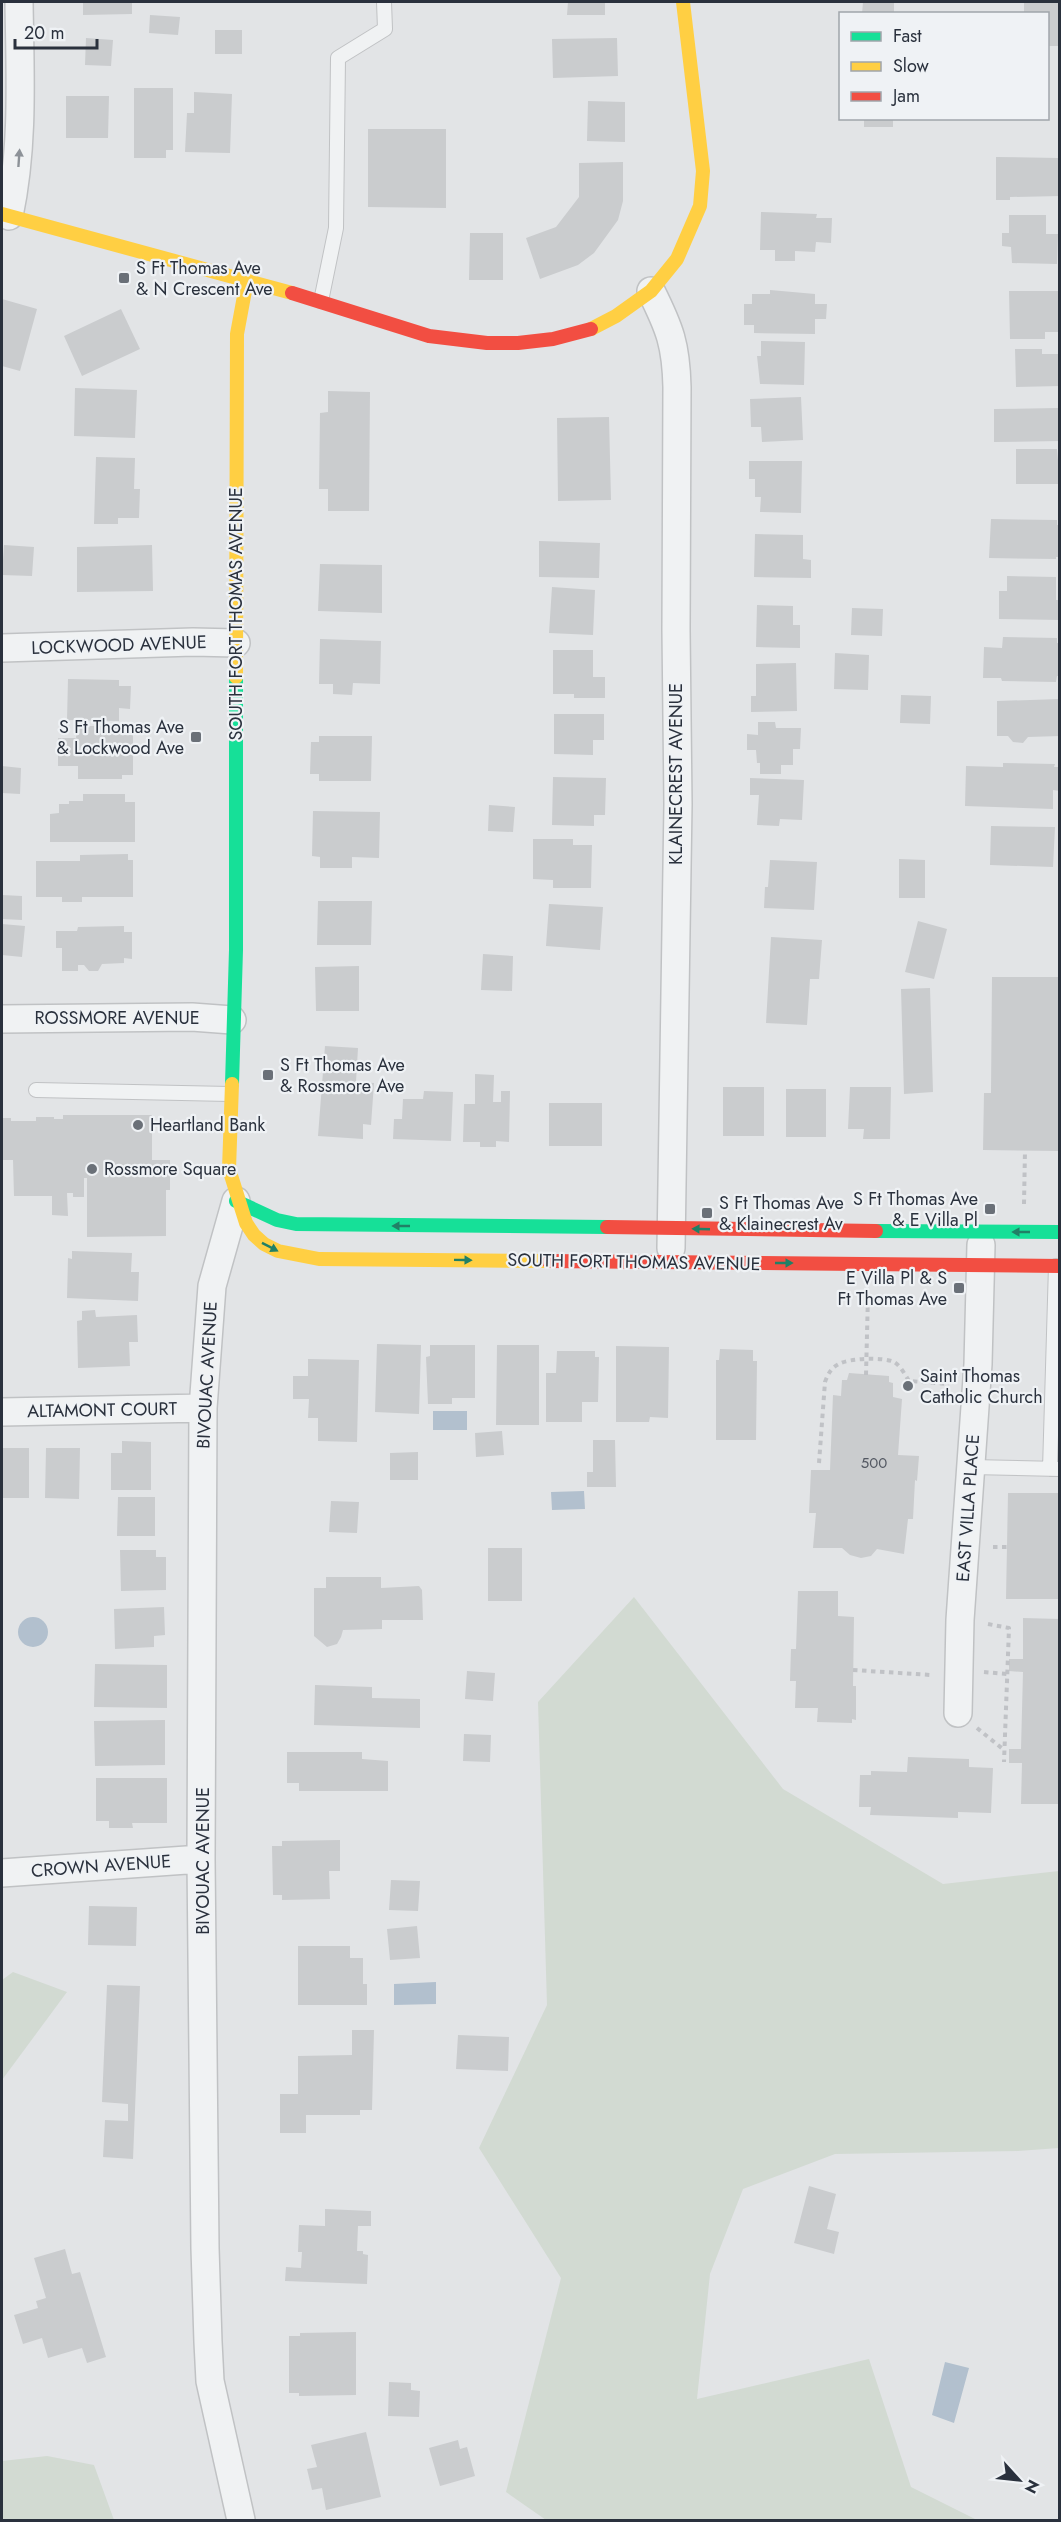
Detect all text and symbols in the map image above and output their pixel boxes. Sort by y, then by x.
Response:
scale bar [15,12,98,50]
legend [839,12,1049,120]
text: 20 m [24,20,64,46]
text: Fast [893,23,922,49]
text: Slow [893,53,930,79]
text: Jam [891,83,920,109]
one-way arrow [14,149,24,168]
place label: S Ft Thomas Ave & N Crescent Ave [136,255,273,302]
marker: S Ft Thomas Ave & N Crescent Ave [117,271,131,285]
street label: SOUTH FORT THOMAS AVENUE [223,487,249,741]
street label: LOCKWOOD AVENUE [31,629,207,661]
street label: KLAINECREST AVENUE [663,683,689,865]
place label: S Ft Thomas Ave & Lockwood Ave [57,714,184,761]
marker: S Ft Thomas Ave & Lockwood Ave [189,730,203,744]
street label: ROSSMORE AVENUE [34,1005,200,1031]
place label: S Ft Thomas Ave & Rossmore Ave [280,1052,405,1099]
marker: S Ft Thomas Ave & Rossmore Ave [261,1068,275,1082]
place label: Heartland Bank [150,1112,265,1138]
marker: Heartland Bank [131,1118,145,1132]
place label: Rossmore Square [104,1156,236,1182]
marker: Rossmore Square [85,1162,99,1176]
place label: S Ft Thomas Ave & E Villa Pl [853,1186,978,1233]
place label: S Ft Thomas Ave & Klainecrest Av [719,1190,844,1237]
marker: S Ft Thomas Ave & E Villa Pl [983,1202,997,1216]
marker: S Ft Thomas Ave & Klainecrest Av [700,1206,714,1220]
one-way arrow [392,1221,411,1231]
one-way arrow [692,1224,711,1233]
one-way arrow [1011,1227,1030,1237]
one-way arrow [261,1241,279,1251]
street label: SOUTH FORT THOMAS AVENUE [507,1247,761,1277]
one-way arrow [453,1255,472,1265]
one-way arrow [774,1258,793,1268]
place label: E Villa Pl & S Ft Thomas Ave [837,1265,947,1312]
marker: E Villa Pl & S Ft Thomas Ave [952,1281,966,1295]
street label: BIVOUAC AVENUE [190,1301,224,1449]
place label: Saint Thomas Catholic Church [920,1363,1043,1410]
marker: Saint Thomas Catholic Church [901,1379,915,1393]
street label: ALTAMONT COURT [27,1396,178,1424]
street label: EAST VILLA PLACE [950,1433,986,1583]
house number: 500 [861,1452,887,1474]
street label: BIVOUAC AVENUE [190,1787,216,1935]
street label: CROWN AVENUE [30,1848,172,1884]
north arrow [989,2450,1049,2510]
text: N [1019,2476,1045,2497]

